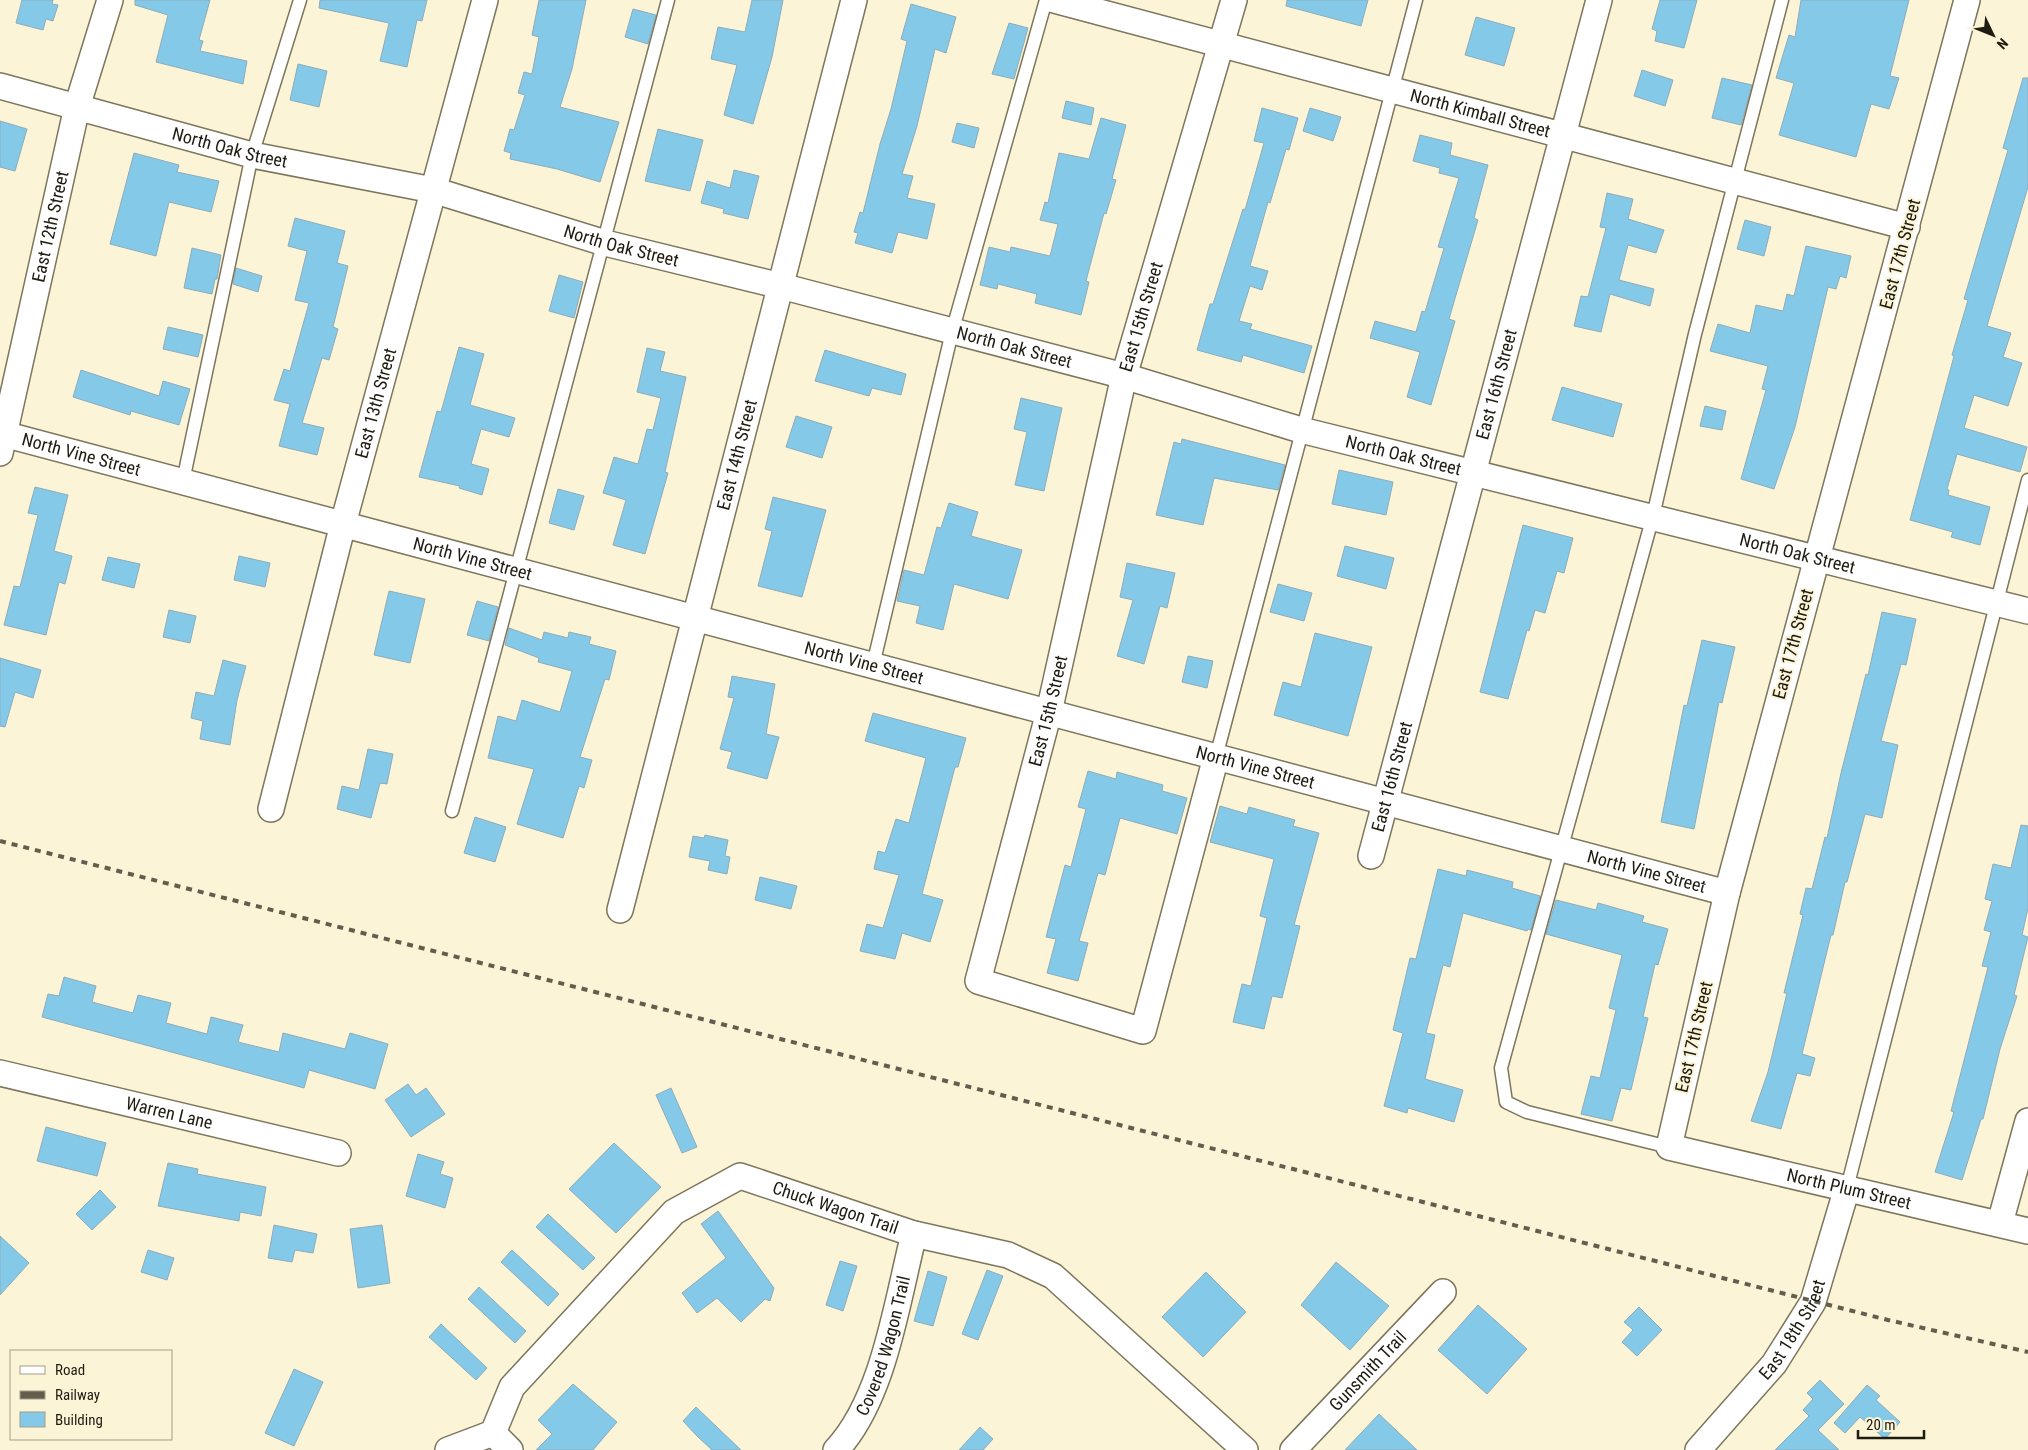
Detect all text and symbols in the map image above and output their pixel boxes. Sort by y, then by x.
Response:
north arrow [1968,10,2018,60]
text: N [1994,35,2011,52]
street label: North Kimball Street [1408,84,1553,142]
street label: North Oak Street [170,123,289,172]
street label: East 12th Street [27,169,72,284]
street label: East 17th Street [1875,196,1924,311]
street label: North Oak Street [561,220,681,271]
street label: East 15th Street [1115,259,1167,374]
street label: North Oak Street [955,322,1074,372]
street label: East 16th Street [1471,327,1521,442]
street label: East 13th Street [350,346,400,461]
street label: East 14th Street [712,397,761,512]
street label: North Vine Street [20,428,143,480]
street label: North Oak Street [1344,431,1463,479]
street label: North Oak Street [1738,529,1857,578]
street label: North Vine Street [411,533,534,584]
street label: East 17th Street [1768,586,1817,701]
street label: North Vine Street [802,637,926,688]
street label: East 15th Street [1024,653,1071,769]
street label: East 16th Street [1367,719,1416,834]
street label: North Vine Street [1194,741,1317,793]
street label: North Vine Street [1585,845,1708,897]
street label: East 17th Street [1671,979,1716,1094]
street label: Warren Lane [124,1092,215,1133]
street label: North Plum Street [1785,1164,1913,1213]
street label: Chuck Wagon Trail [770,1177,901,1238]
street label: Covered Wagon Trail [851,1274,914,1419]
street label: East 18th Street [1754,1277,1829,1384]
street label: Gunsmith Trail [1325,1326,1411,1415]
legend [10,1350,172,1440]
text: Road [55,1361,85,1379]
text: Railway [55,1386,100,1404]
scale bar [1858,1408,1924,1440]
text: Building [55,1411,103,1429]
text: 20 m [1866,1416,1896,1434]

